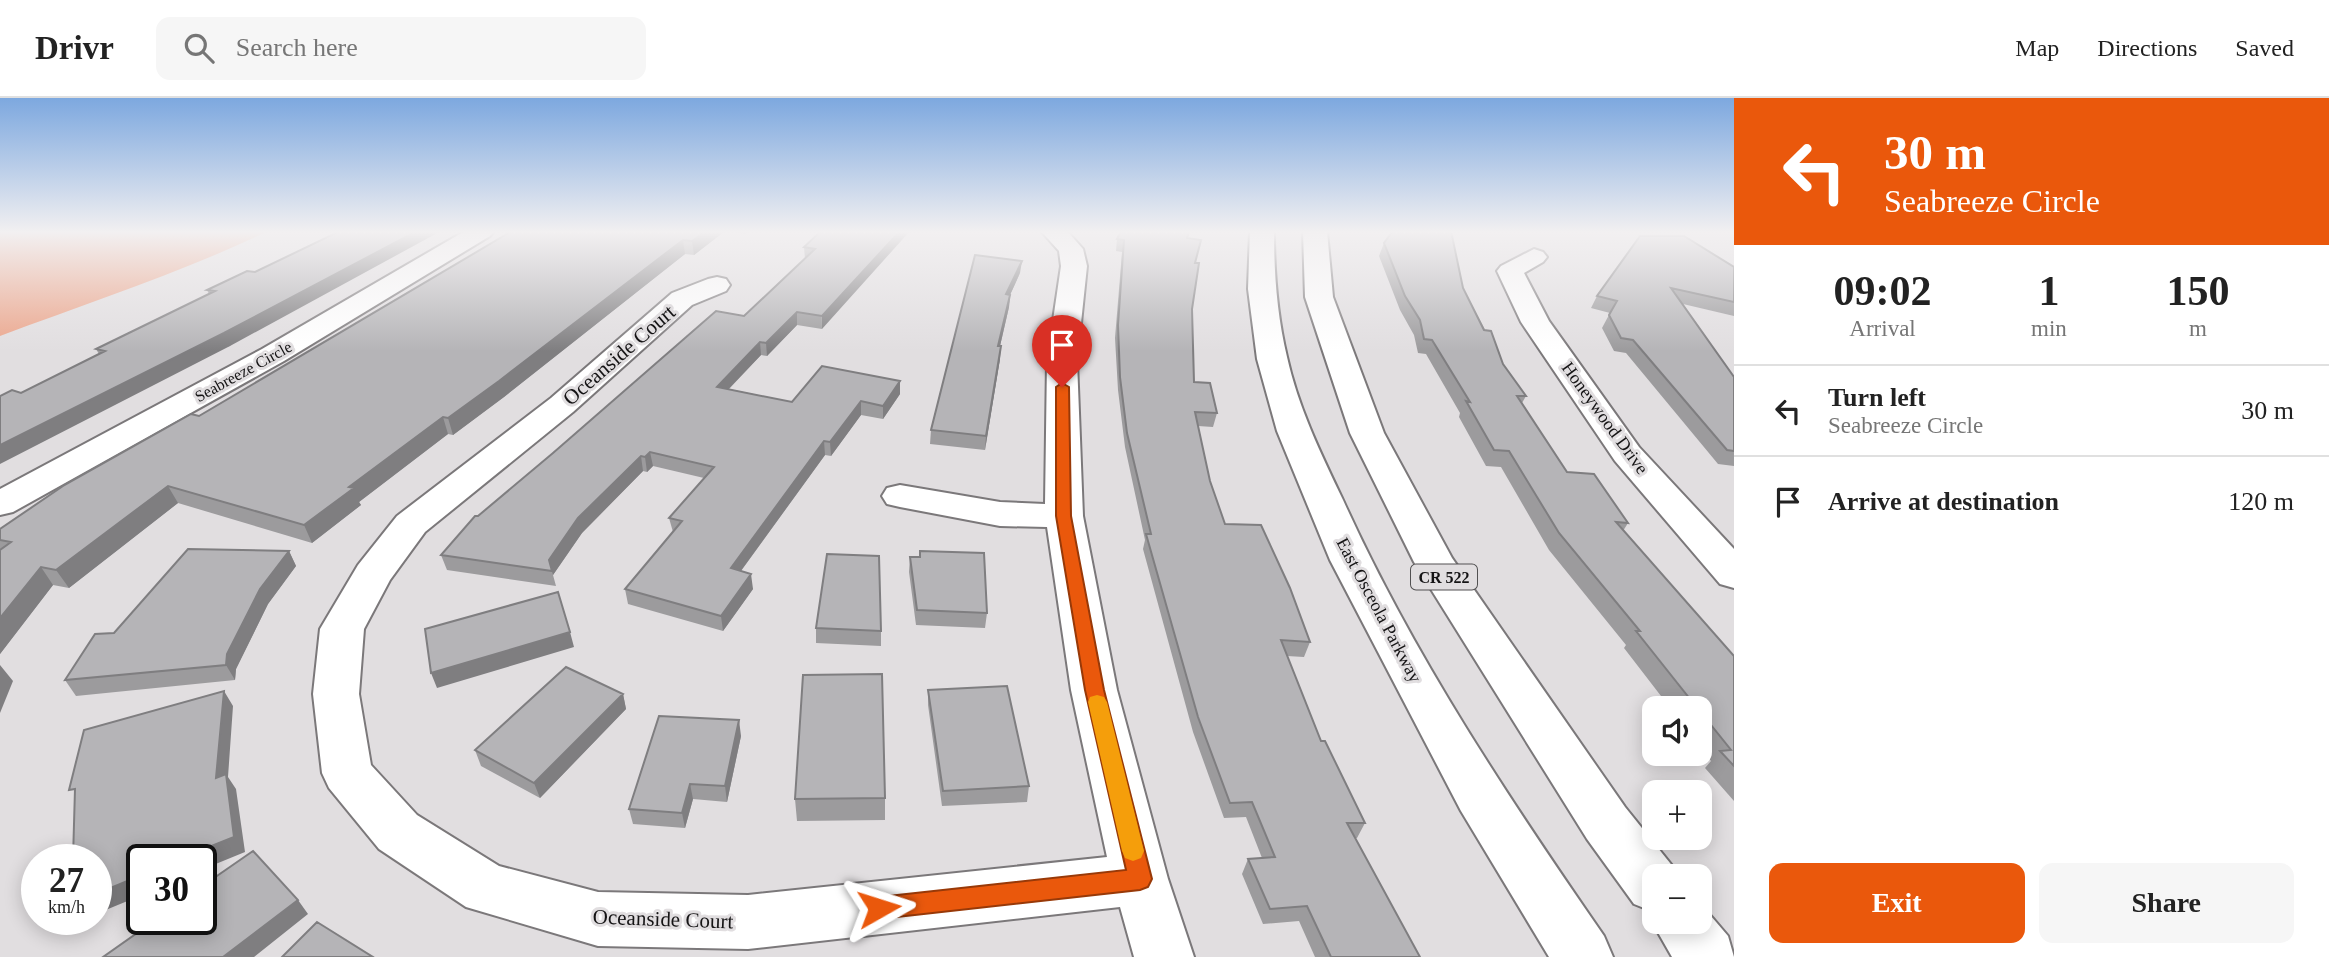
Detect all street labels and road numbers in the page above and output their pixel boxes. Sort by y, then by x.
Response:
street label: Oceanside Court [558,300,680,410]
street label: Seabreeze Circle [192,338,295,405]
street label: Honeywood Drive [1558,358,1652,478]
street label: East Osceola Parkway [1332,534,1426,686]
road number: CR 522 [1411,564,1477,590]
street label: Oceanside Court [592,905,734,933]

